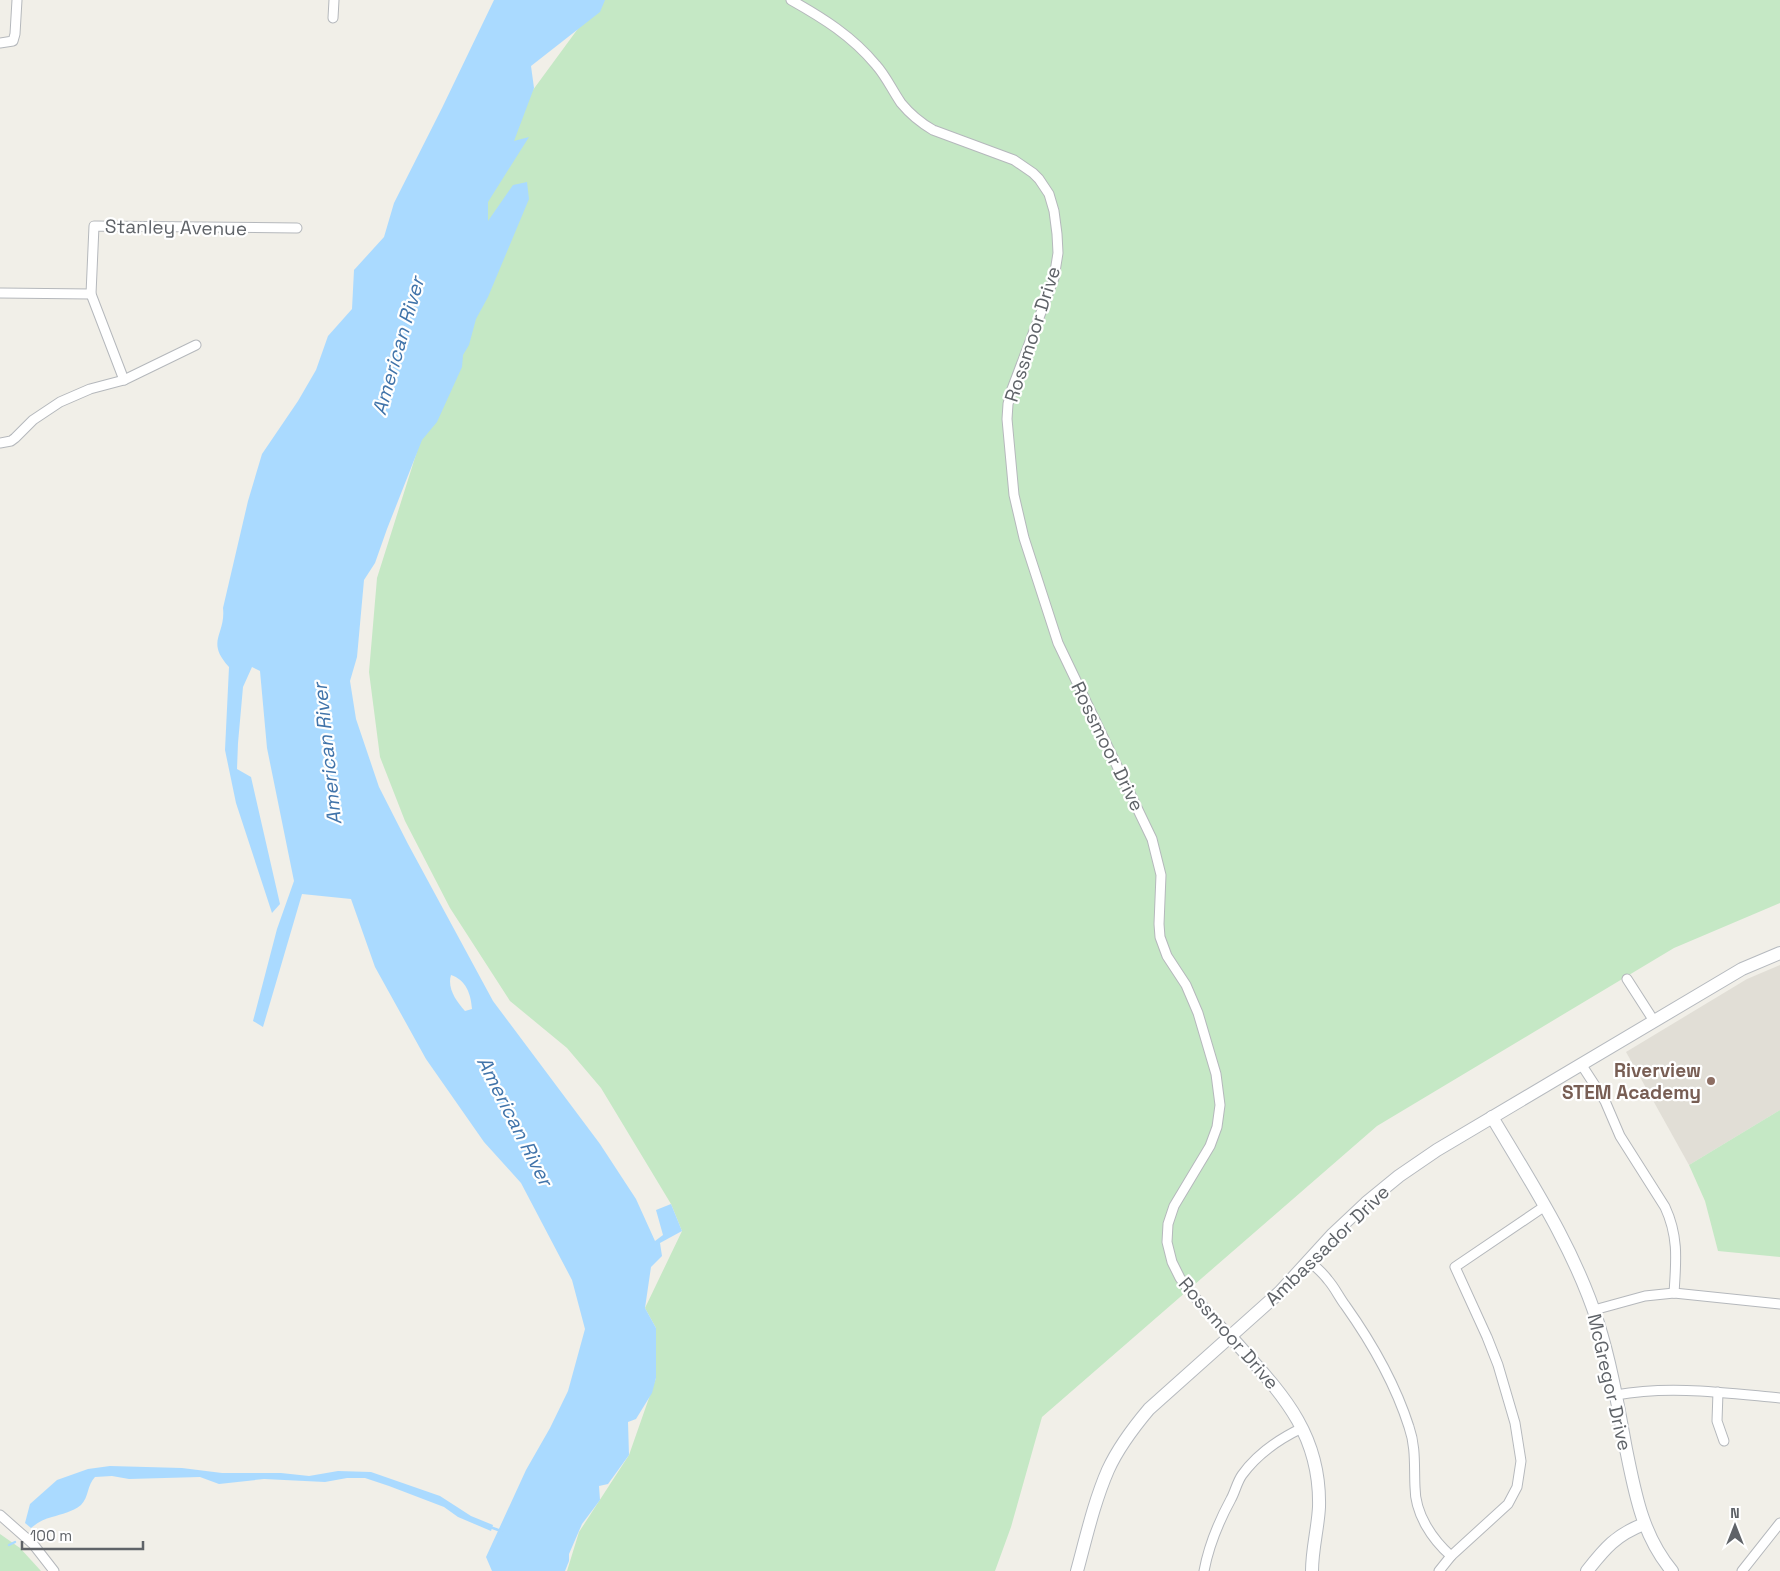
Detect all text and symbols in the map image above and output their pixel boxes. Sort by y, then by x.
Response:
street label: Stanley Avenue [105,214,247,241]
street label: Rossmoor Drive [999,263,1066,405]
water label: American River [366,272,431,418]
street label: Rossmoor Drive [1065,677,1150,815]
water label: American River [306,679,347,826]
water label: American River [471,1052,560,1192]
place label: Riverview STEM Academy [1562,1058,1701,1105]
marker: Riverview STEM Academy [1705,1075,1717,1087]
street label: Ambassador Drive [1260,1180,1395,1311]
street label: Rossmoor Drive [1173,1272,1284,1395]
street label: McGregor Drive [1582,1311,1637,1453]
north arrow [1710,1501,1760,1551]
text: N [1730,1504,1740,1522]
scale bar [22,1518,144,1550]
text: 100 m [30,1526,72,1545]

